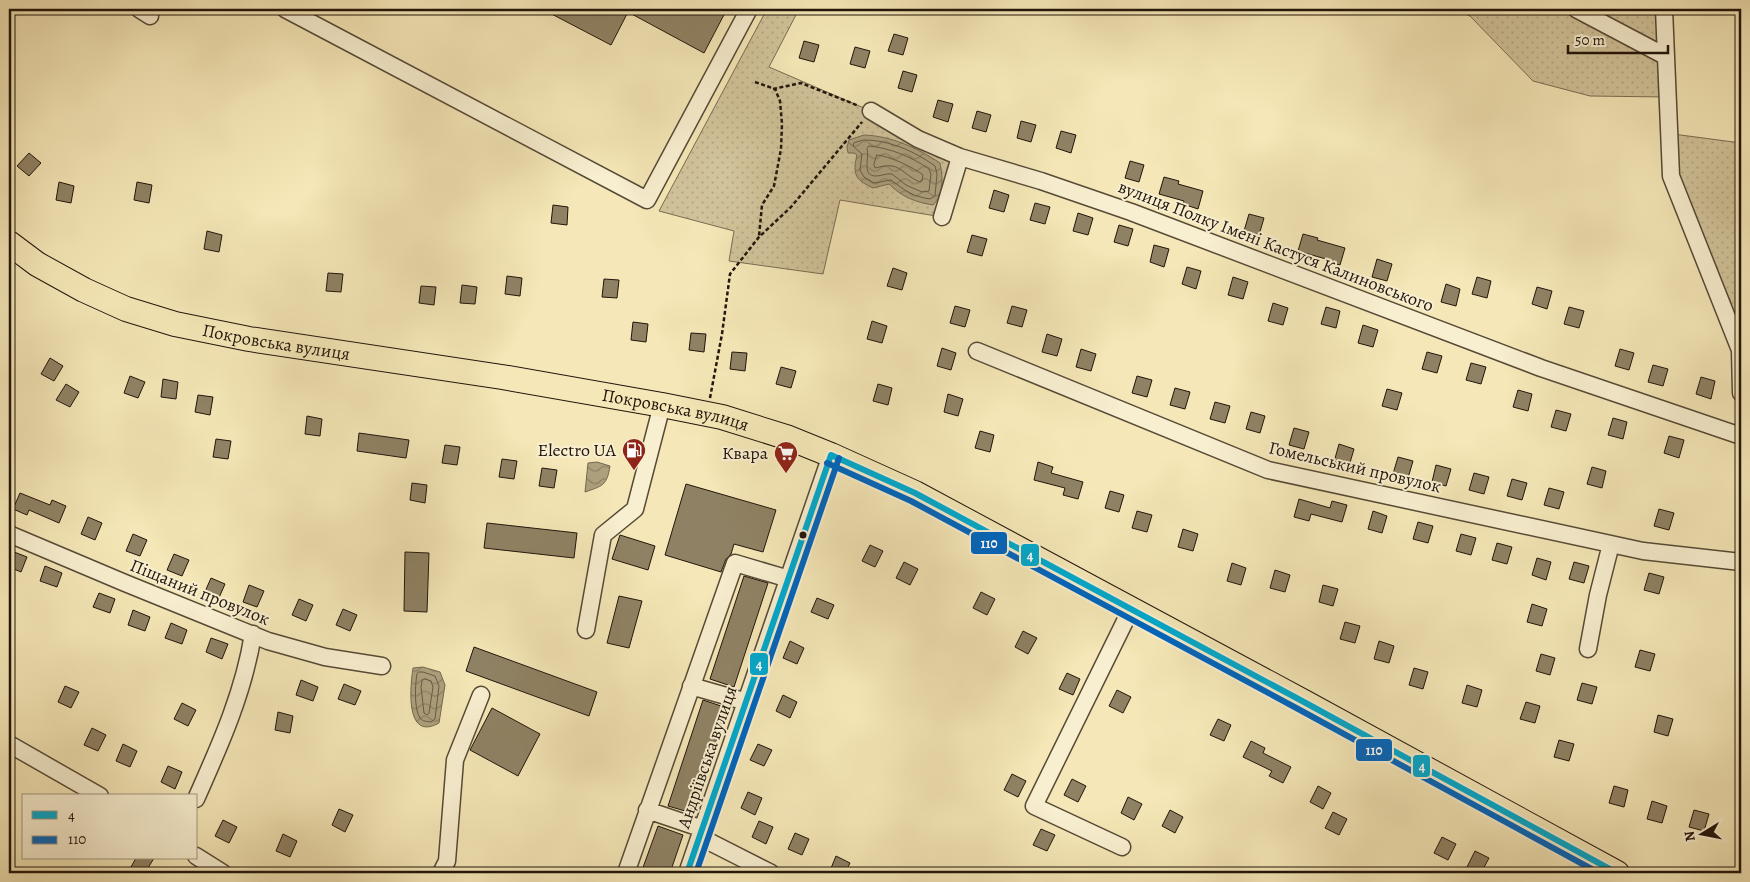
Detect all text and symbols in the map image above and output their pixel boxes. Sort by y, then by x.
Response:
scale bar [1568,22,1668,54]
text: 50 m [1575,30,1605,50]
street label: вулиця Полку Імені Кастуся Калиновського [1115,175,1437,317]
street label: Покровська вулиця [200,318,352,366]
street label: Покровська вулиця [600,383,752,437]
street label: Гомельський провулок [1266,435,1444,499]
fuel station icon: Electro UA [621,437,647,471]
place label: Electro UA [538,438,616,462]
supermarket icon: Квара [773,440,799,474]
place label: Квара [722,441,769,465]
unlabelled marker [798,530,808,540]
line badge: 110 [970,531,1008,555]
text: 110 [980,534,998,553]
line badge: 4 [1020,543,1040,567]
text: 4 [1027,546,1034,565]
street label: Піщаний провулок [127,553,273,631]
line badge: 4 [749,652,769,676]
text: 4 [756,655,763,674]
street label: Андріївська вулиця [671,683,743,832]
line badge: 110 [1355,738,1393,762]
text: 110 [1365,741,1383,760]
line badge: 4 [1412,754,1431,778]
text: 4 [1419,757,1426,776]
legend [22,794,198,860]
text: 4 [68,805,75,825]
north arrow [1678,810,1728,860]
text: 110 [68,829,86,849]
text: N [1679,829,1700,843]

